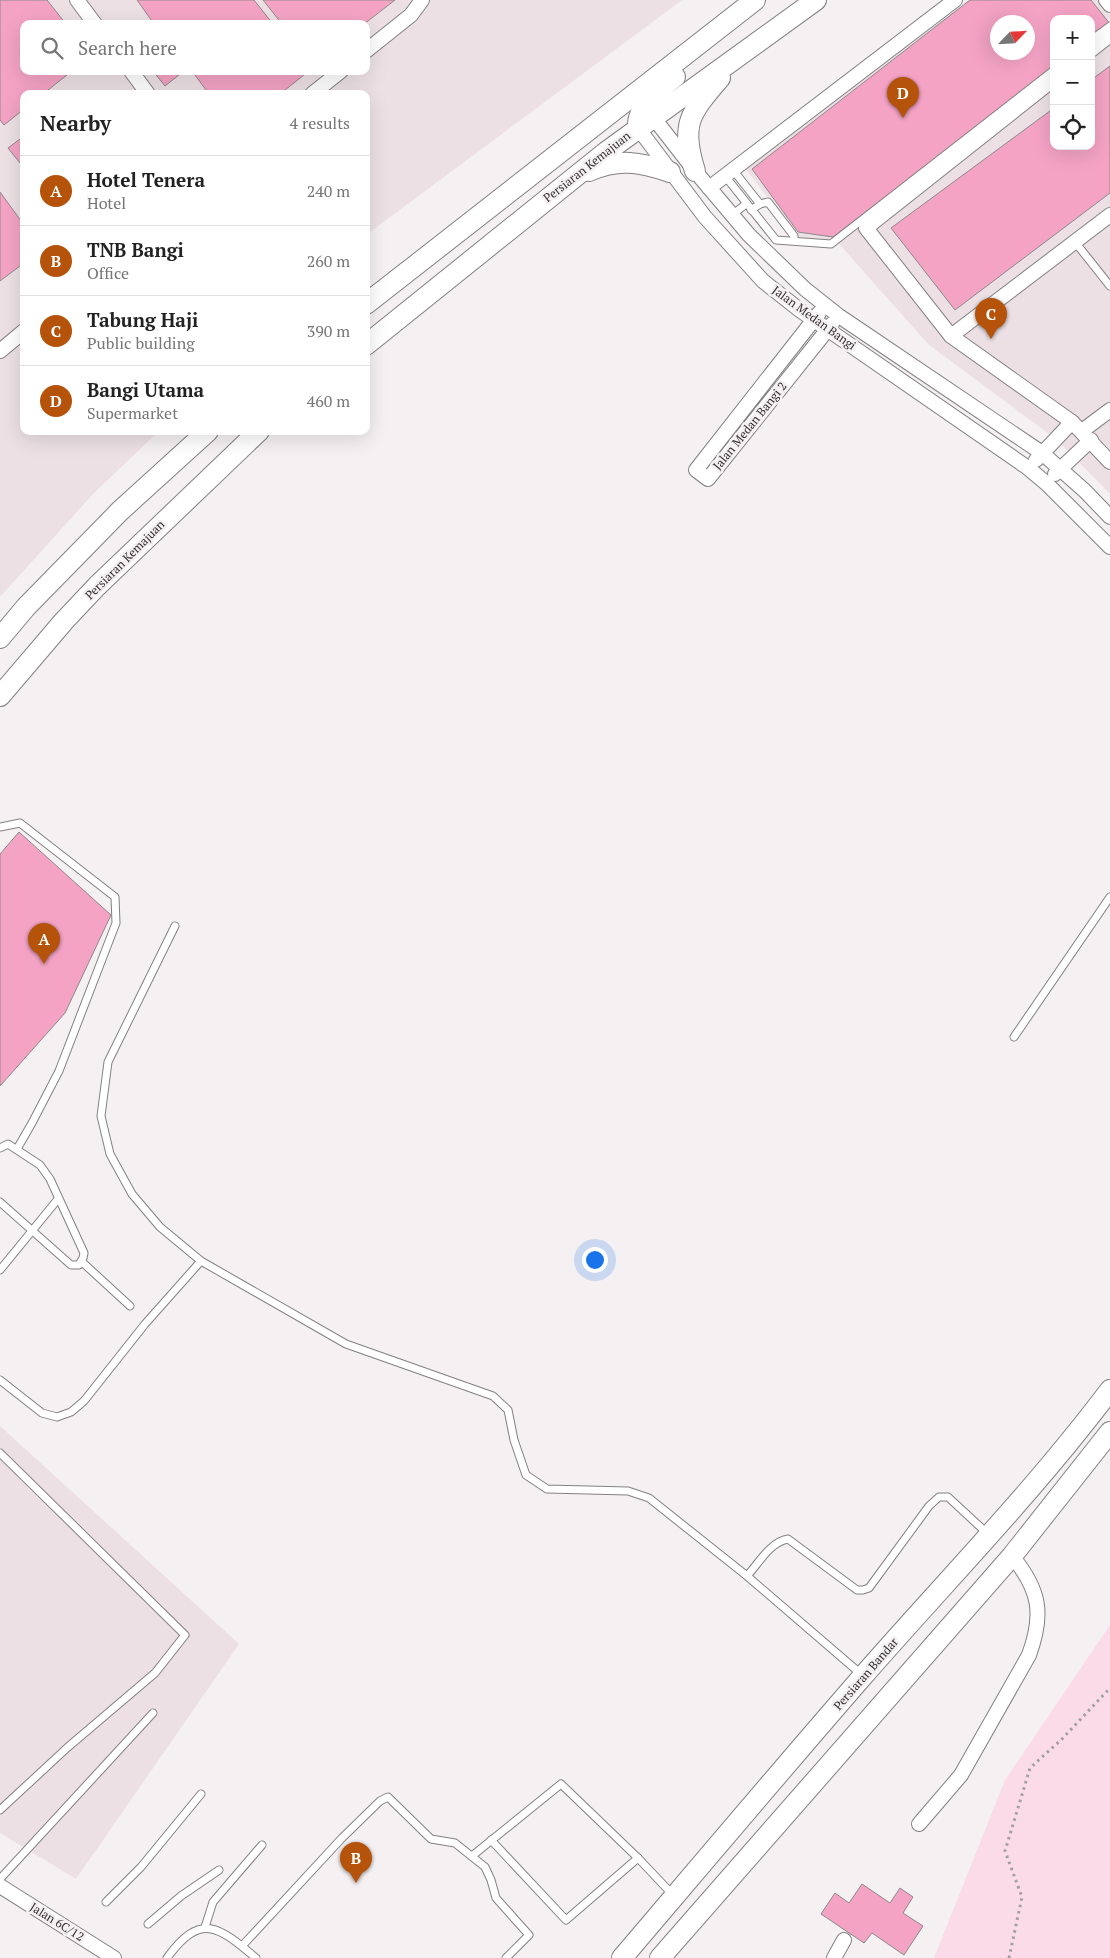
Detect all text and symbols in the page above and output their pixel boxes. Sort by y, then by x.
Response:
north arrow [990,15,1035,60]
map controls [1050,15,1095,150]
button: + [1050,15,1095,60]
search box [20,20,370,75]
icon: search [38,34,66,62]
text: Search here [78,35,177,60]
button: − [1050,60,1095,105]
pin: D [887,77,919,118]
button: locate [1050,105,1095,150]
text: Nearby [40,109,111,137]
text: 4 results [290,112,350,134]
street label: Persiaran Kemajuan [540,128,633,205]
text: Hotel Tenera [87,167,205,192]
text: A [50,180,62,202]
text: 240 m [307,180,350,202]
text: Hotel [87,192,126,214]
text: TNB Bangi [87,237,184,262]
text: B [51,250,61,272]
text: 260 m [307,250,350,272]
text: Office [87,262,129,284]
street label: Jalan Medan Bangi [770,282,859,353]
pin: C [975,298,1007,339]
text: Tabung Haji [87,307,198,332]
text: C [51,320,61,342]
text: 390 m [307,320,350,342]
text: Public building [87,332,195,354]
text: Bangi Utama [87,377,204,402]
street label: Jalan Medan Bangi 2 [710,379,790,473]
text: D [50,390,62,412]
text: 460 m [307,390,350,412]
text: Supermarket [87,402,178,424]
street label: Persiaran Kemajuan [82,517,167,602]
pin: A [28,923,60,964]
your location [582,1247,608,1273]
street label: Persiaran Bandar [830,1634,901,1713]
pin: B [340,1842,372,1883]
street label: Jalan 6C/12 [27,1899,87,1944]

